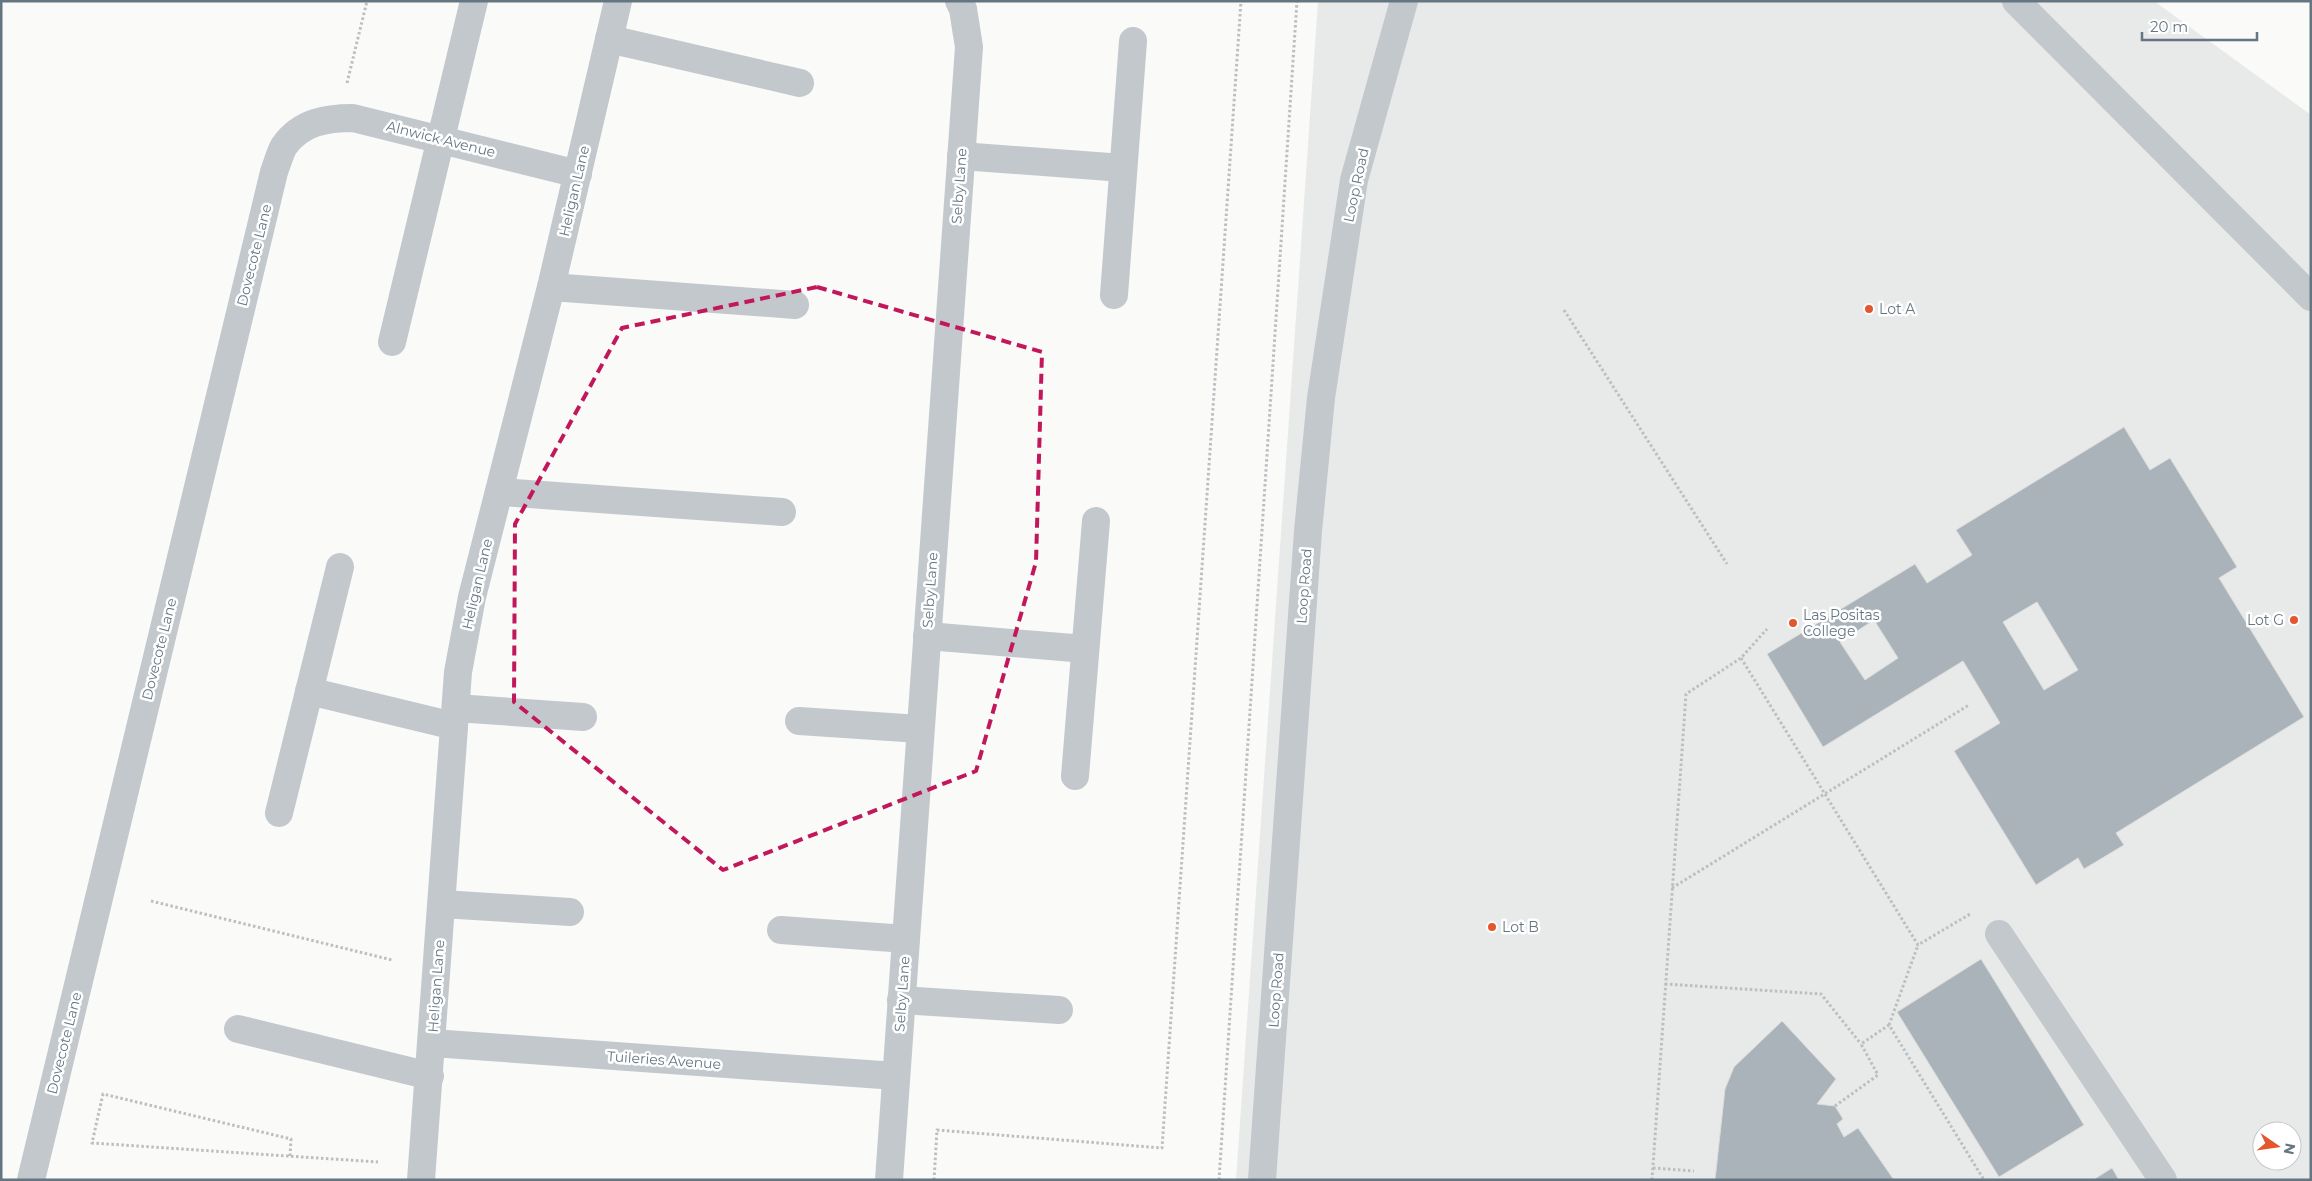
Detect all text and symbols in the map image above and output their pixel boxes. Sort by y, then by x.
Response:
scale bar [2142,10,2257,42]
text: 20 m [2150,17,2188,36]
street label: Alnwick Avenue [385,117,497,161]
street label: Heligan Lane [555,144,593,238]
street label: Loop Road [1339,146,1373,224]
street label: Selby Lane [947,148,971,224]
street label: Dovecote Lane [233,202,275,308]
place label: Lot A [1879,300,1916,318]
marker: Lot A [1863,303,1875,315]
street label: Heligan Lane [458,537,496,631]
street label: Loop Road [1292,548,1316,624]
street label: Selby Lane [918,552,942,628]
street label: Dovecote Lane [138,596,180,702]
place label: Las Positas College [1803,606,1880,640]
place label: Lot G [2247,611,2284,629]
marker: Lot G [2288,614,2300,626]
marker: Las Positas College [1787,617,1799,629]
place label: Lot B [1502,918,1539,936]
marker: Lot B [1486,921,1498,933]
street label: Heligan Lane [424,939,448,1033]
street label: Loop Road [1264,952,1288,1028]
street label: Selby Lane [890,956,914,1032]
street label: Dovecote Lane [43,990,85,1096]
street label: Tuileries Avenue [606,1047,722,1073]
north arrow [2252,1121,2302,1171]
text: N [2280,1141,2300,1156]

